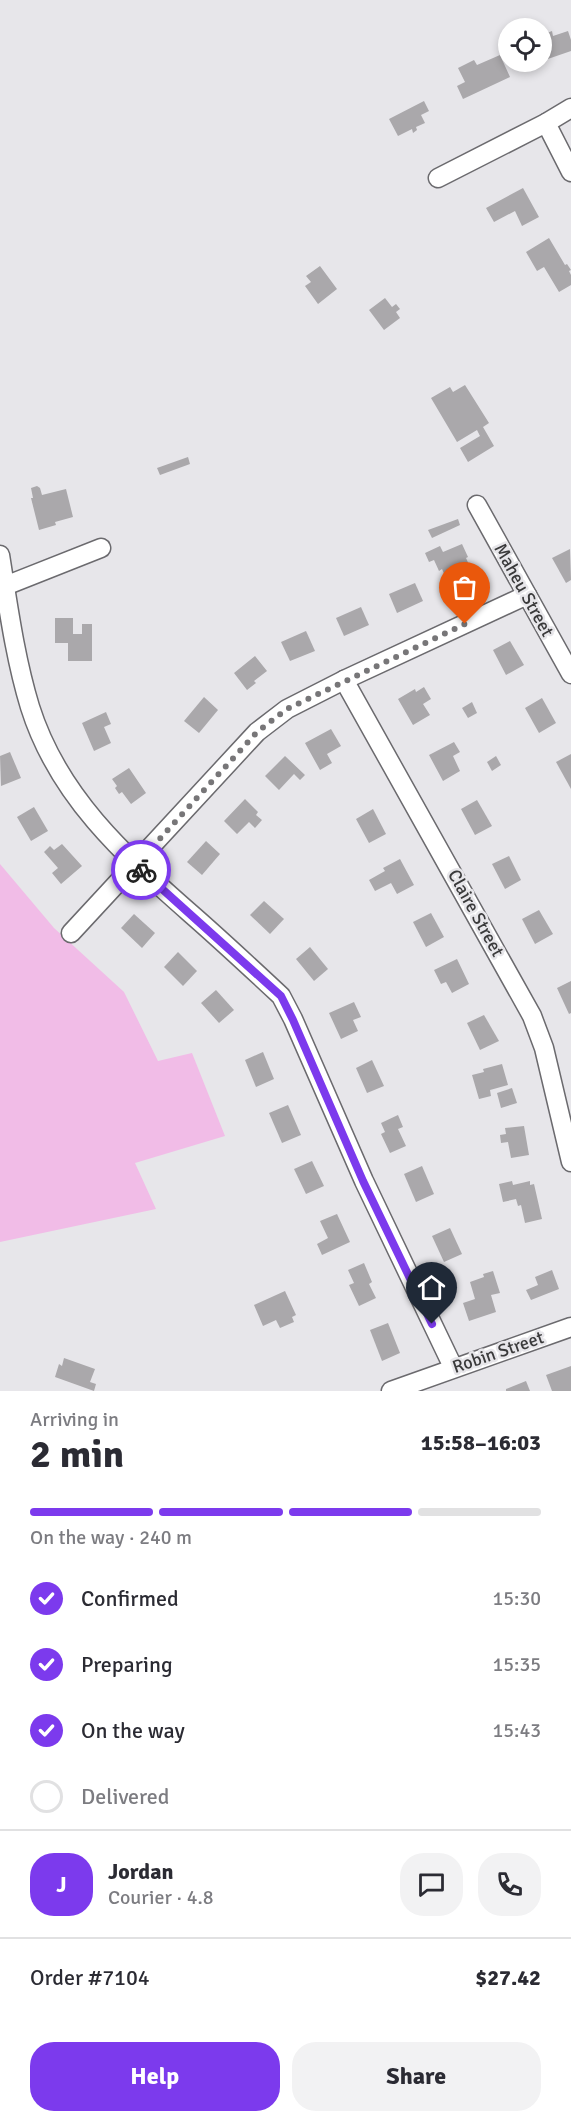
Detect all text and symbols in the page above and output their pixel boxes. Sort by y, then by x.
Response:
map controls [498,18,552,72]
button: locate [498,18,552,72]
street label: Maheu Street [489,540,559,640]
pin [439,562,490,624]
icon: bag [448,571,481,604]
courier [111,840,171,900]
icon: bike [125,854,158,887]
street label: Claire Street [443,866,509,960]
pin [406,1262,457,1324]
icon: home [415,1271,448,1304]
street label: Robin Street [450,1326,546,1378]
text: Arriving in [30,1407,119,1432]
text: 15:58–16:03 [421,1429,541,1456]
text: 2 min [30,1430,124,1478]
text: On the way · 240 m [30,1525,192,1550]
icon: check [30,1582,63,1615]
text: Confirmed [81,1585,179,1612]
text: 15:30 [492,1586,541,1611]
icon: check [30,1648,63,1681]
text: Preparing [81,1651,173,1678]
text: 15:35 [492,1652,541,1677]
icon: check [30,1714,63,1747]
text: On the way [81,1717,185,1744]
text: 15:43 [492,1718,541,1743]
text: Delivered [81,1783,169,1810]
button: chat [400,1853,463,1916]
button: phone [478,1853,541,1916]
text: Jordan [108,1858,174,1885]
text: J [56,1871,67,1898]
text: Courier · 4.8 [108,1885,214,1910]
text: Order #7104 [30,1964,150,1991]
text: $27.42 [475,1964,541,1991]
button: Help [30,2042,280,2111]
button: Share [292,2042,541,2111]

